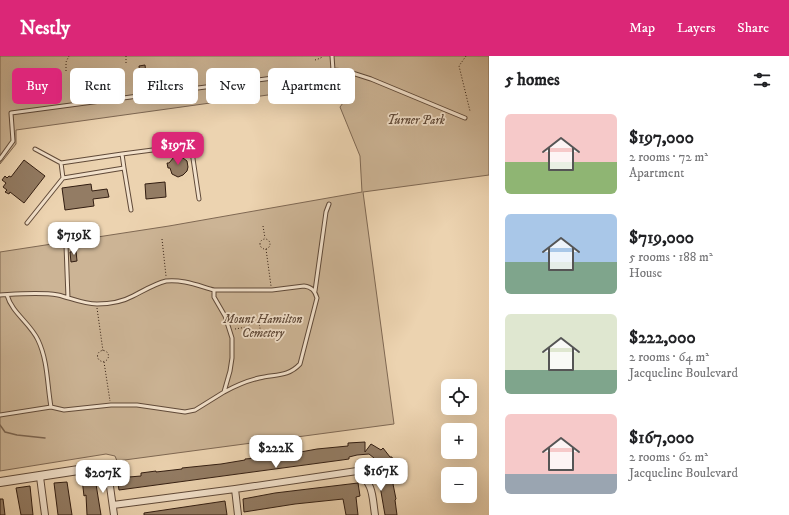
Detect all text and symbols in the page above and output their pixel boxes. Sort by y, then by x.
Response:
text: Nestly [20,17,70,40]
text: Map [629,19,655,37]
text: Layers [677,19,715,37]
text: Share [737,19,769,37]
chip: Buy [12,68,62,104]
chip: Rent [70,68,125,104]
chip: Filters [133,68,198,104]
chip: New [206,68,260,104]
chip: Apartment [268,68,355,104]
text: 5 homes [505,69,560,91]
icon: filters [751,69,773,91]
park label: Turner Park [387,113,445,128]
text: $197,000 [629,127,694,149]
icon: home [537,130,585,178]
pin: $197K [150,132,206,166]
text: $197K [161,137,195,153]
text: 2 rooms · 72 m² [629,149,708,165]
text: Apartment [629,165,684,181]
pin: $719K [46,222,102,256]
text: $719K [57,227,91,243]
text: $719,000 [629,227,694,249]
icon: home [537,230,585,278]
text: 5 rooms · 188 m² [629,249,713,265]
text: House [629,265,662,281]
park label: Mount Hamilton Cemetery [223,312,302,341]
text: $222,000 [629,327,696,349]
icon: home [537,330,585,378]
text: 2 rooms · 64 m² [629,349,709,365]
text: Jacqueline Boulevard [629,365,738,381]
map controls [441,379,477,503]
button: locate [441,379,477,415]
button: + [441,423,477,459]
text: $167,000 [629,427,694,449]
icon: home [537,430,585,478]
pin: $222K [248,435,304,469]
text: $222K [258,440,294,456]
text: 2 rooms · 62 m² [629,449,708,465]
pin: $167K [353,458,409,492]
pin: $207K [75,460,131,494]
text: $167K [364,463,398,479]
text: $207K [85,465,121,481]
text: Jacqueline Boulevard [629,465,738,481]
button: − [441,467,477,503]

